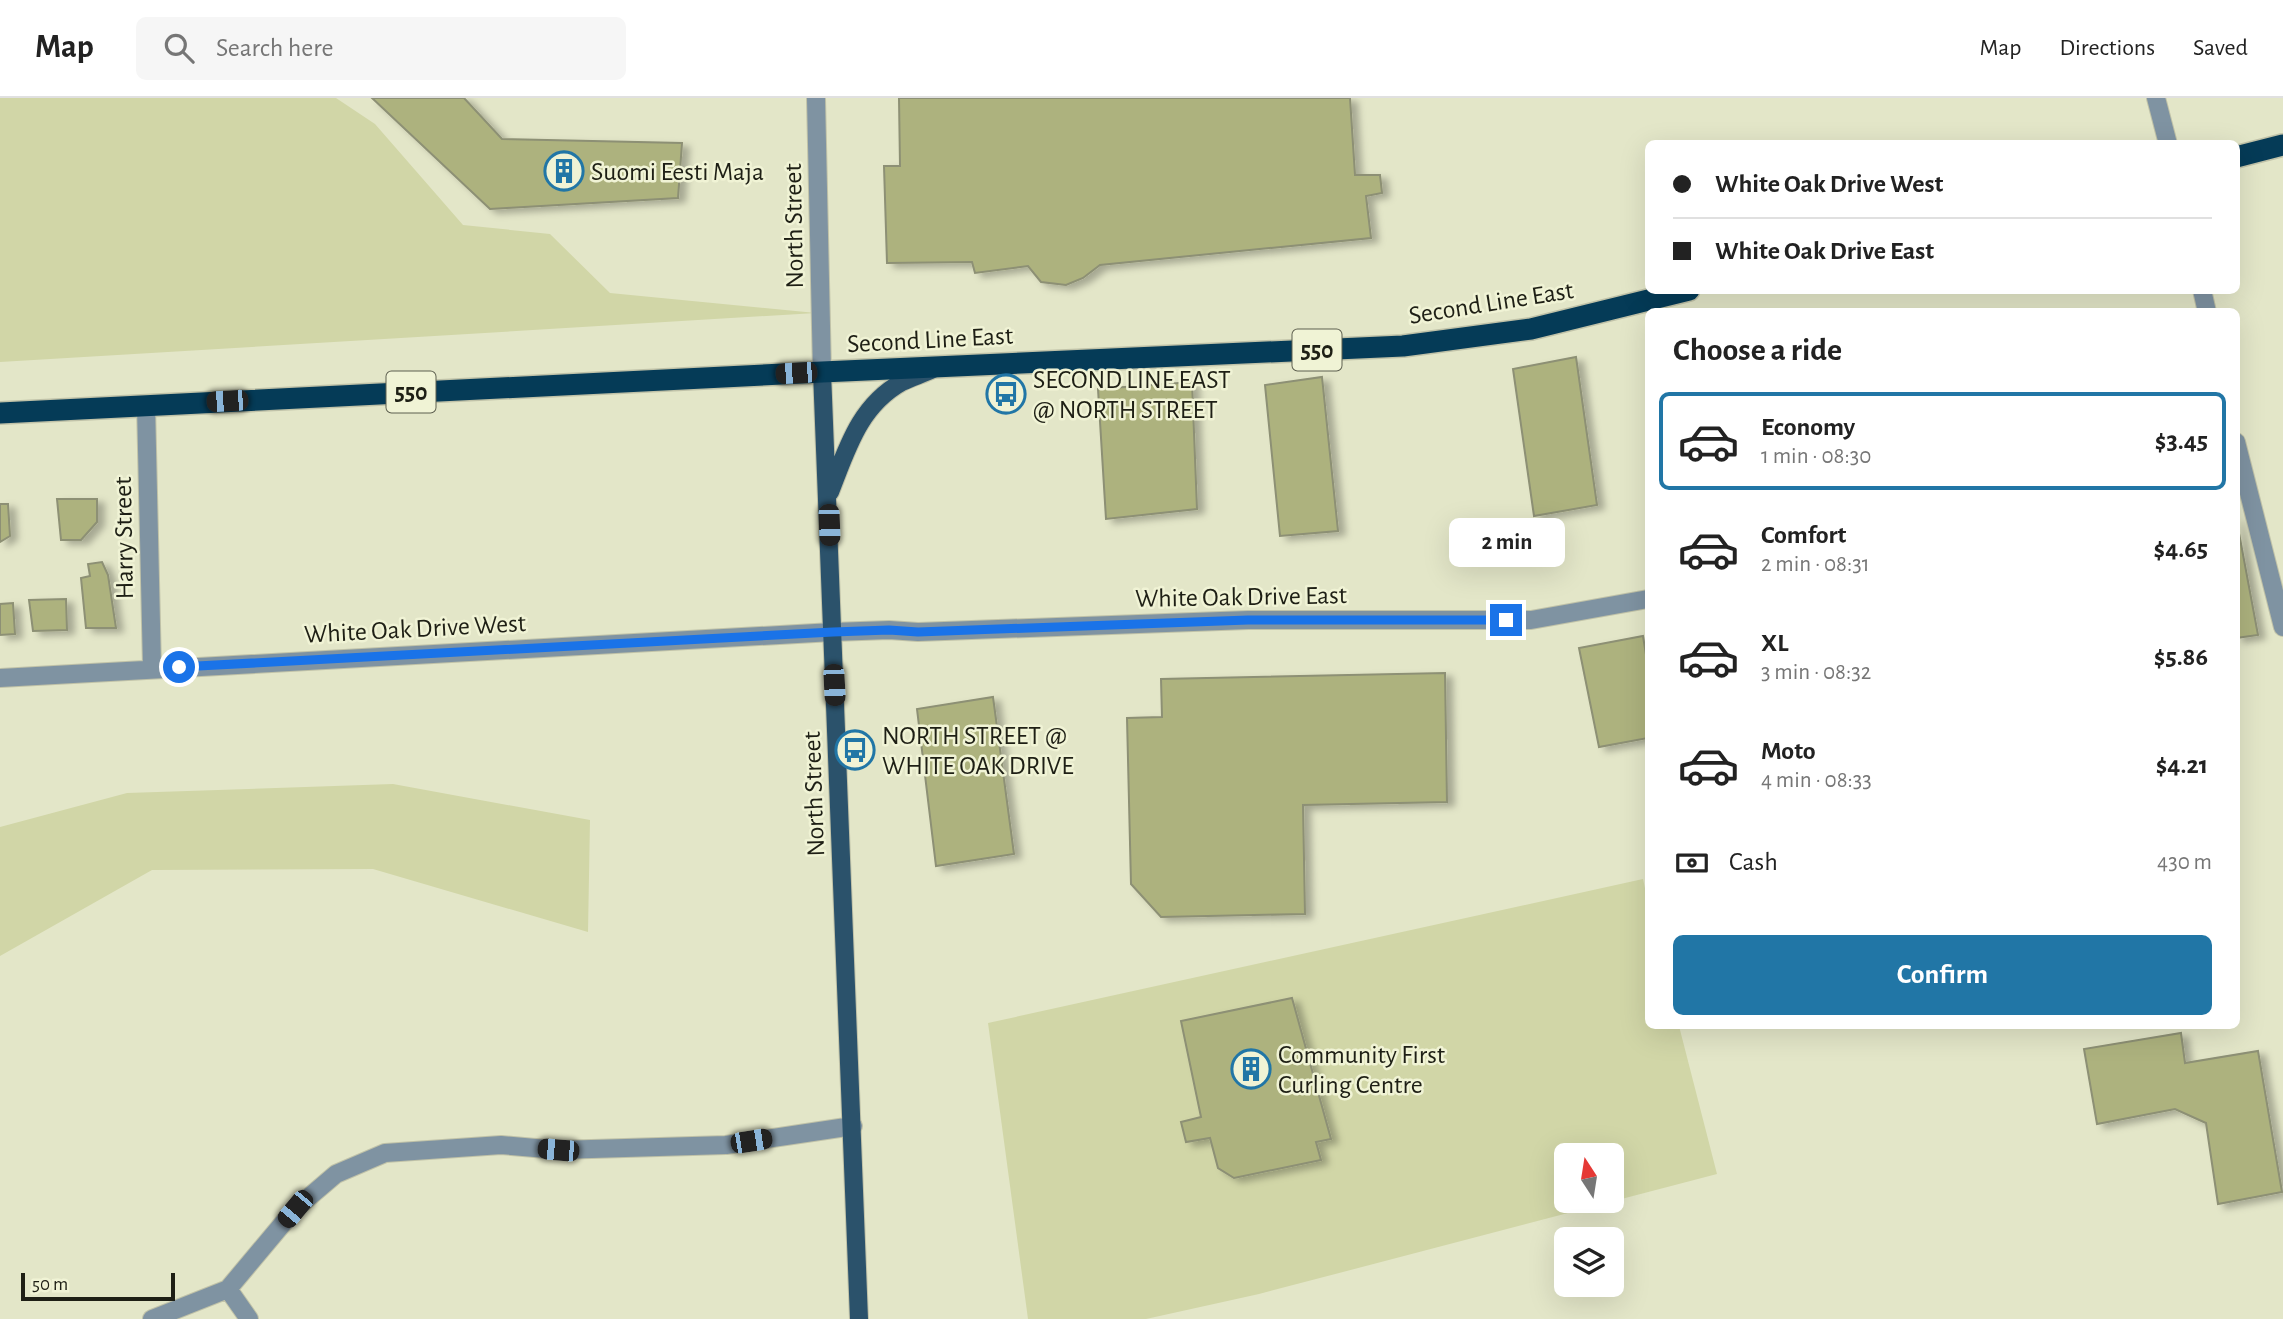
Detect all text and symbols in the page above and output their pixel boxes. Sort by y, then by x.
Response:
search box [136,17,626,80]
icon: search [160,29,198,67]
text: Map [35,31,94,64]
text: Search here [216,35,334,61]
text: Map [1979,36,2021,60]
text: Directions [2059,36,2155,60]
text: Saved [2193,36,2248,60]
building icon: Suomi Eesti Maja [543,150,585,192]
place label: Suomi Eesti Maja [591,159,764,185]
street label: North Street [780,163,808,289]
text: White Oak Drive West [1715,171,1943,197]
text: White Oak Drive East [1715,238,1934,264]
street label: Second Line East [1407,277,1575,329]
street label: Second Line East [846,323,1014,357]
road number: 550 [1292,330,1342,370]
text: Choose a ride [1673,334,1842,366]
car [775,361,818,385]
place label: SECOND LINE EAST @ NORTH STREET [1033,367,1231,423]
road number: 550 [386,372,436,412]
bus stop icon: SECOND LINE EAST @ NORTH STREET [985,373,1027,415]
car [206,389,249,413]
icon: car [1677,410,1740,473]
text: Economy [1761,414,1855,440]
text: $3.45 [2155,428,2208,454]
text: 1 min · 08:30 [1761,445,1871,468]
street label: Harry Street [110,476,138,600]
car [818,504,841,546]
callout: 2 min [1448,518,1564,568]
icon: car [1677,518,1740,581]
text: Comfort [1761,522,1846,548]
text: 2 min [1481,531,1533,554]
text: $4.65 [2153,536,2208,562]
text: 2 min · 08:31 [1761,553,1870,576]
street label: White Oak Drive East [1135,582,1347,612]
route end [1490,604,1522,636]
street label: White Oak Drive West [304,610,527,648]
icon: car [1677,626,1740,689]
text: XL [1761,630,1788,656]
text: $5.86 [2154,644,2208,670]
route start [163,651,195,683]
text: 3 min · 08:32 [1761,661,1871,684]
car [823,663,846,707]
place label: NORTH STREET @ WHITE OAK DRIVE [882,723,1074,779]
bus stop icon: NORTH STREET @ WHITE OAK DRIVE [834,729,876,771]
street label: North Street [799,731,829,857]
icon: car [1677,734,1740,797]
text: Moto [1761,738,1816,764]
text: $4.21 [2156,752,2208,778]
text: 4 min · 08:33 [1761,769,1872,792]
icon: cash [1673,844,1711,882]
text: Cash [1729,849,1778,875]
text: 430 m [2157,851,2212,874]
button: Confirm [1673,935,2212,1015]
place label: Community First Curling Centre [1278,1042,1445,1098]
building icon: Community First Curling Centre [1230,1048,1272,1090]
car [729,1127,774,1155]
car [537,1138,580,1162]
north arrow [1554,1143,1624,1213]
map controls [1554,1143,1624,1297]
car [274,1186,317,1232]
button: layers [1554,1227,1624,1297]
scale bar [21,1270,175,1302]
text: 50 m [32,1275,68,1294]

